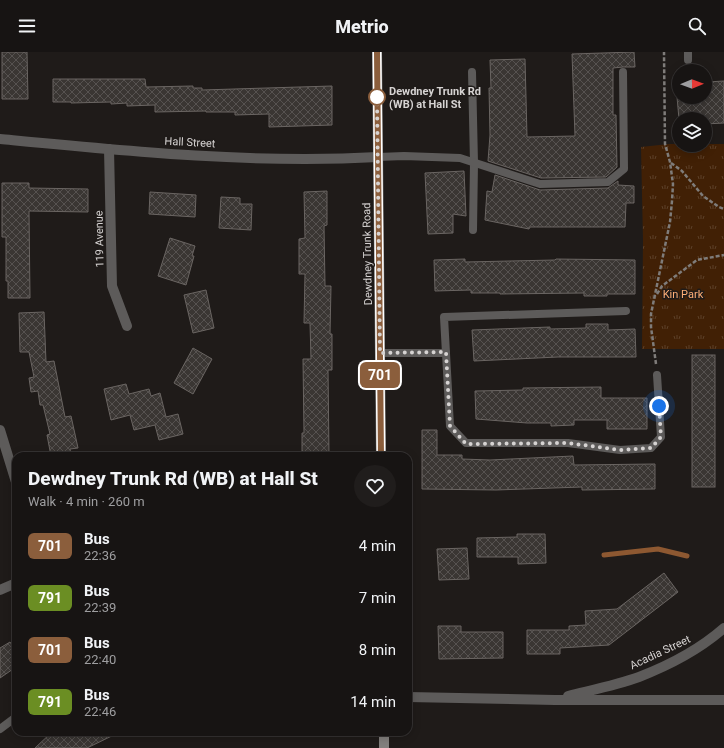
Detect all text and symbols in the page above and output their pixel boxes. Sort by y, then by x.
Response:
icon: menu [16,15,38,37]
icon: search [686,15,708,37]
text: Metrio [335,16,389,37]
north arrow [672,64,712,104]
map controls [672,64,712,152]
place label: Dewdney Trunk Rd (WB) at Hall St [389,85,481,111]
marker: Dewdney Trunk Rd (WB) at Hall St [368,88,386,106]
button: layers [672,112,712,152]
street label: Hall Street [164,135,216,150]
street label: Dewdney Trunk Road [360,203,375,305]
street label: 119 Avenue [92,210,106,268]
park label: Kin Park [663,288,704,301]
line badge: 701 [357,362,403,388]
text: 701 [368,367,392,383]
your location [649,396,669,416]
button: heart [354,465,396,507]
text: Dewdney Trunk Rd (WB) at Hall St [28,467,318,490]
text: Walk · 4 min · 260 m [28,494,145,509]
text: Bus [84,530,110,548]
text: 4 min [359,537,396,555]
text: 701 [38,538,62,554]
text: 22:36 [84,548,116,563]
text: Bus [84,582,110,600]
text: 7 min [359,589,396,607]
text: 791 [38,590,62,606]
text: 22:39 [84,600,116,615]
street label: Acadia Street [628,633,693,672]
text: Bus [84,634,110,652]
text: 8 min [359,641,396,659]
text: 701 [38,642,62,658]
text: 22:40 [84,652,116,667]
text: Bus [84,686,110,704]
text: 14 min [350,693,396,711]
text: 791 [38,694,62,710]
text: 22:46 [84,704,116,719]

